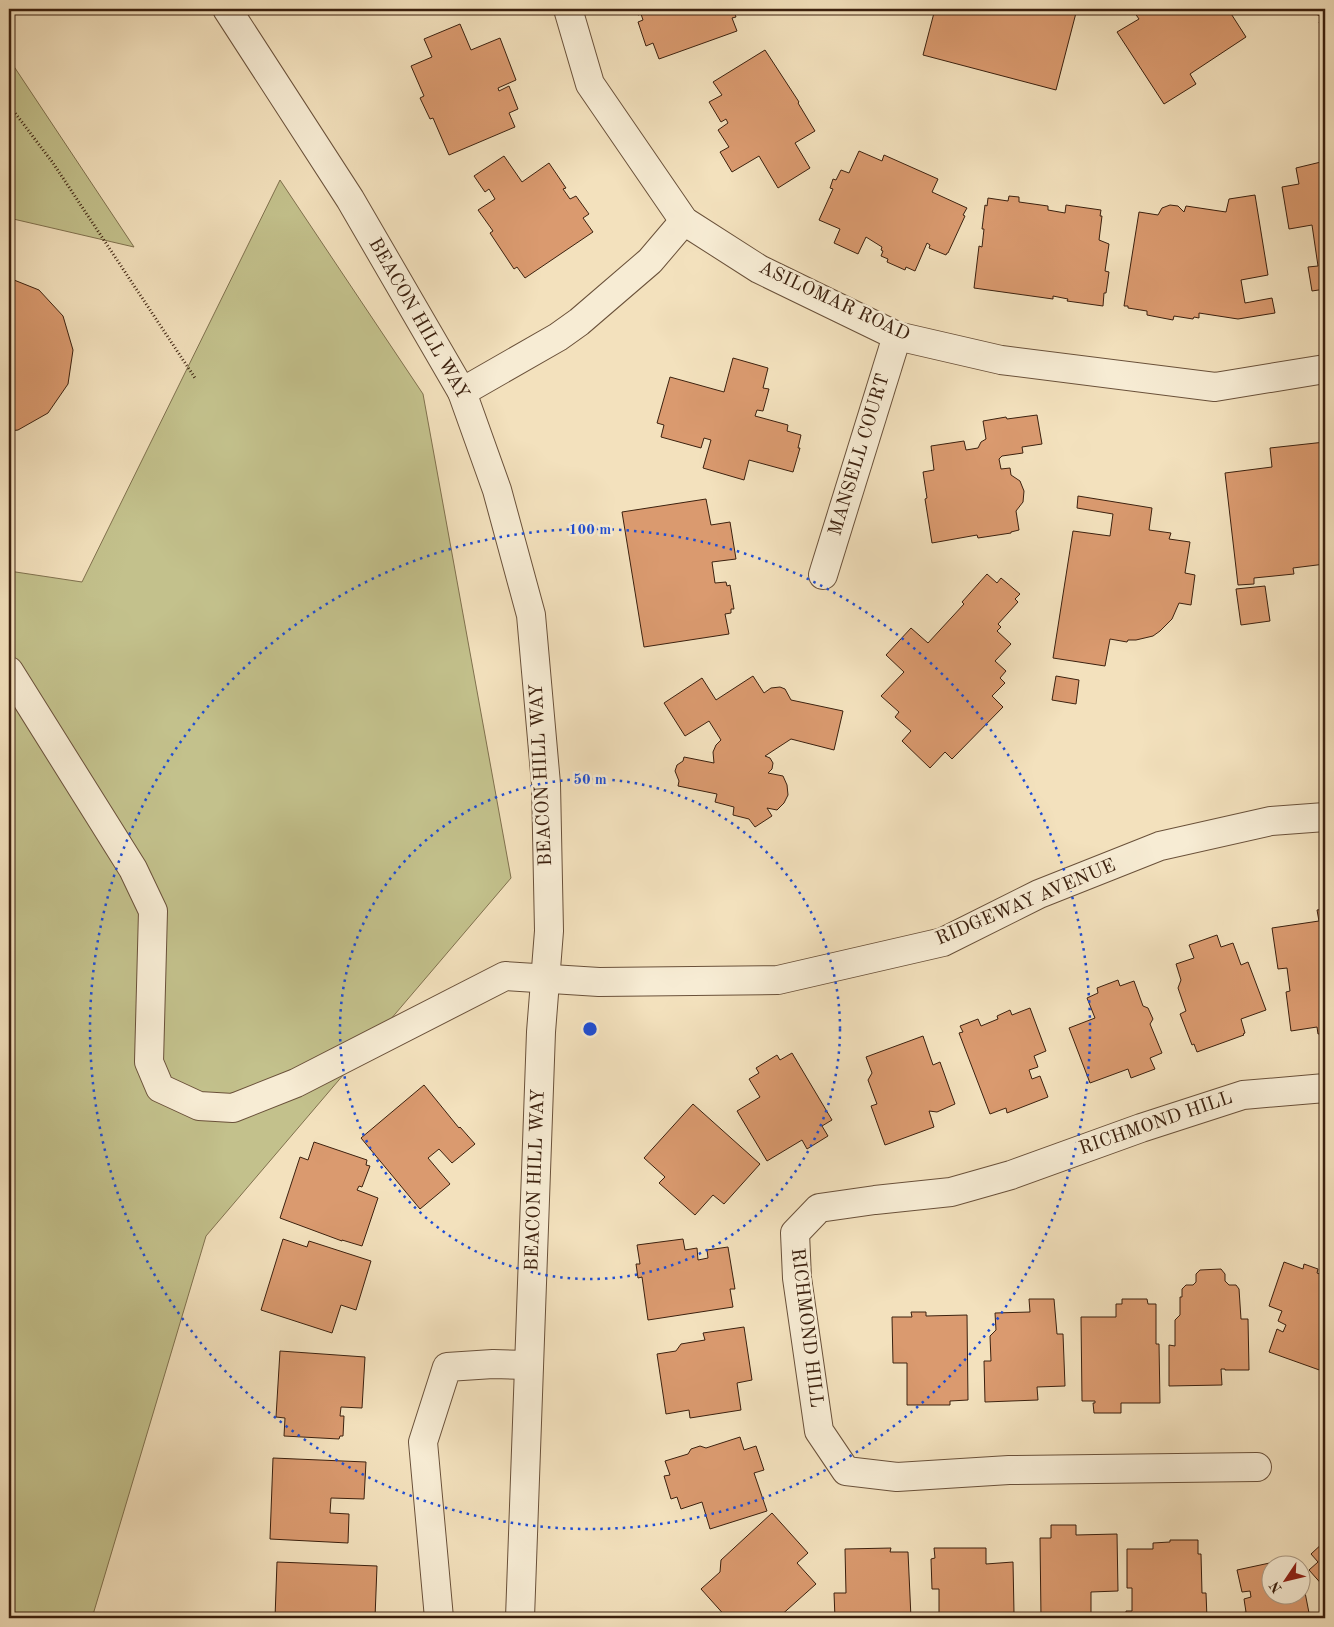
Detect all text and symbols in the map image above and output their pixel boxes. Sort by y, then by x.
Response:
street label: BEACON HILL WAY [364,235,472,403]
street label: ASILOMAR ROAD [756,259,912,345]
street label: MANSELL COURT [826,372,894,538]
text: 100 m [569,523,611,538]
street label: BEACON HILL WAY [528,683,556,867]
text: 50 m [573,773,607,788]
street label: RIDGEWAY AVENUE [933,856,1119,950]
centre of rings [581,1020,599,1038]
street label: BEACON HILL WAY [523,1088,549,1272]
street label: RICHMOND HILL [1077,1089,1235,1159]
street label: RICHMOND HILL [787,1247,825,1409]
north arrow [1262,1554,1312,1604]
text: N [1267,1578,1285,1595]

